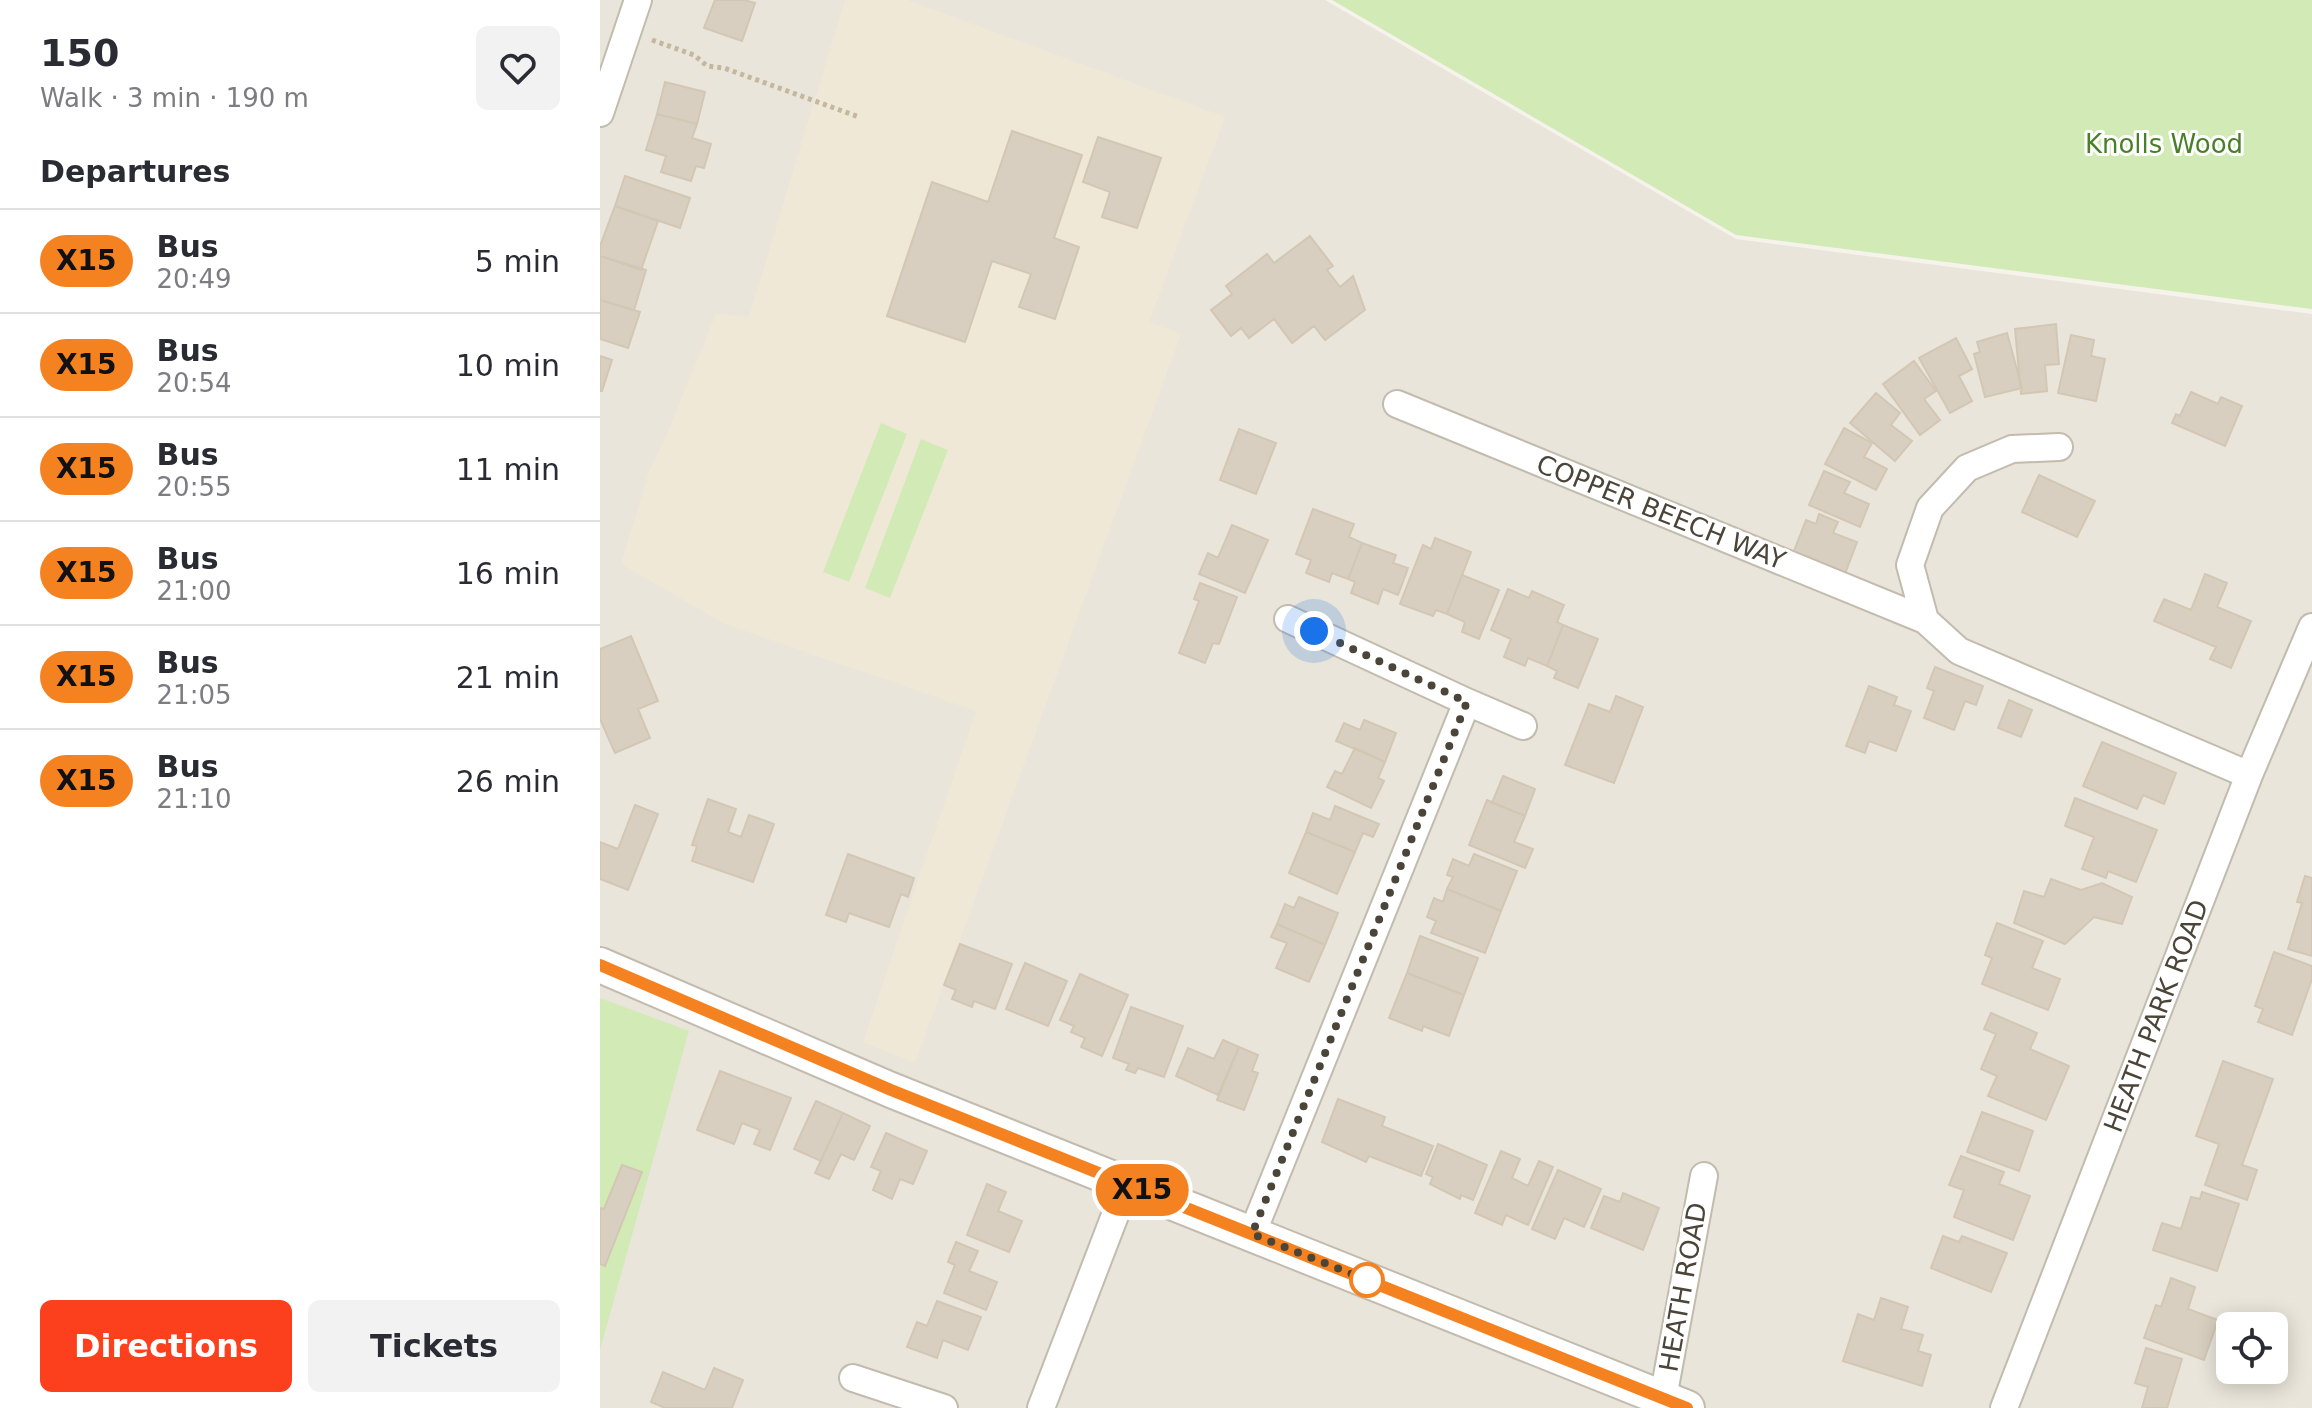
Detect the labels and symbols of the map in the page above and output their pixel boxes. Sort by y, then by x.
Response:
park label: Knolls Wood [2085,129,2243,159]
street label: COPPER BEECH WAY [1532,448,1790,576]
your location [1294,611,1334,651]
street label: HEATH PARK ROAD [2098,896,2214,1136]
line badge: X15 [1096,1164,1188,1216]
street label: HEATH ROAD [1653,1200,1713,1374]
unlabelled marker [1350,1263,1384,1297]

